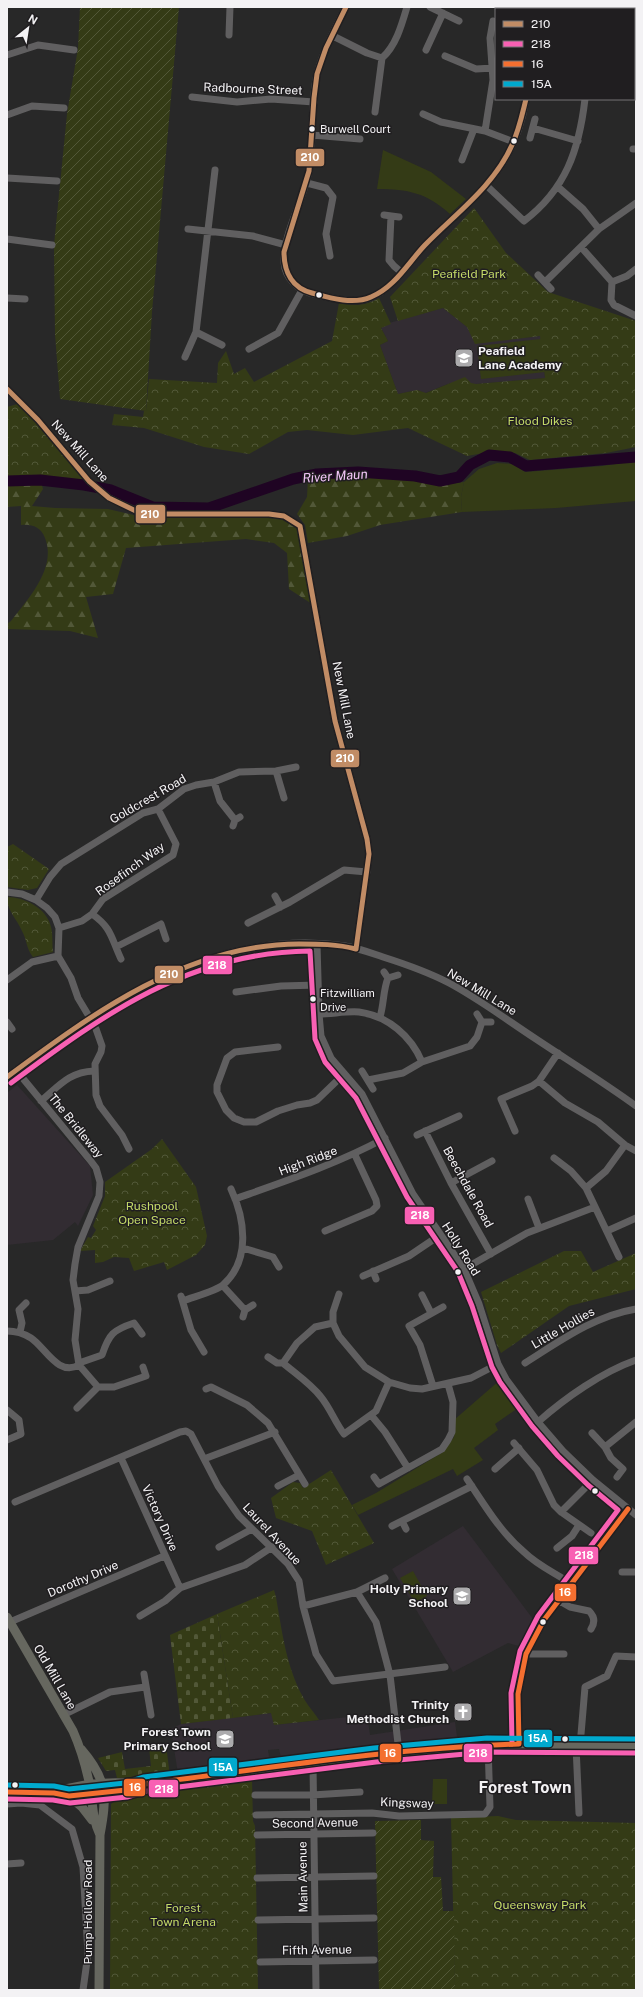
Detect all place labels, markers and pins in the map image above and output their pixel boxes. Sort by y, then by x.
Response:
place label: Burwell Court [320,123,391,135]
marker: Burwell Court [307,124,317,134]
unlabelled marker [509,136,519,146]
unlabelled marker [314,290,324,300]
place label: Peafield Lane Academy [478,344,562,372]
school or university icon: Peafield Lane Academy [453,347,475,369]
place label: Fitzwilliam Drive [320,987,375,1013]
marker: Fitzwilliam Drive [308,994,318,1004]
unlabelled marker [453,1267,463,1277]
unlabelled marker [590,1486,600,1496]
place label: Holly Primary School [370,1582,448,1610]
school or university icon: Holly Primary School [451,1585,473,1607]
unlabelled marker [538,1617,548,1627]
place label: Trinity Methodist Church [346,1698,449,1726]
church icon: Trinity Methodist Church [452,1701,474,1723]
place label: Forest Town Primary School [123,1725,211,1753]
school or university icon: Forest Town Primary School [214,1728,236,1750]
unlabelled marker [560,1734,570,1744]
unlabelled marker [10,1780,20,1790]

